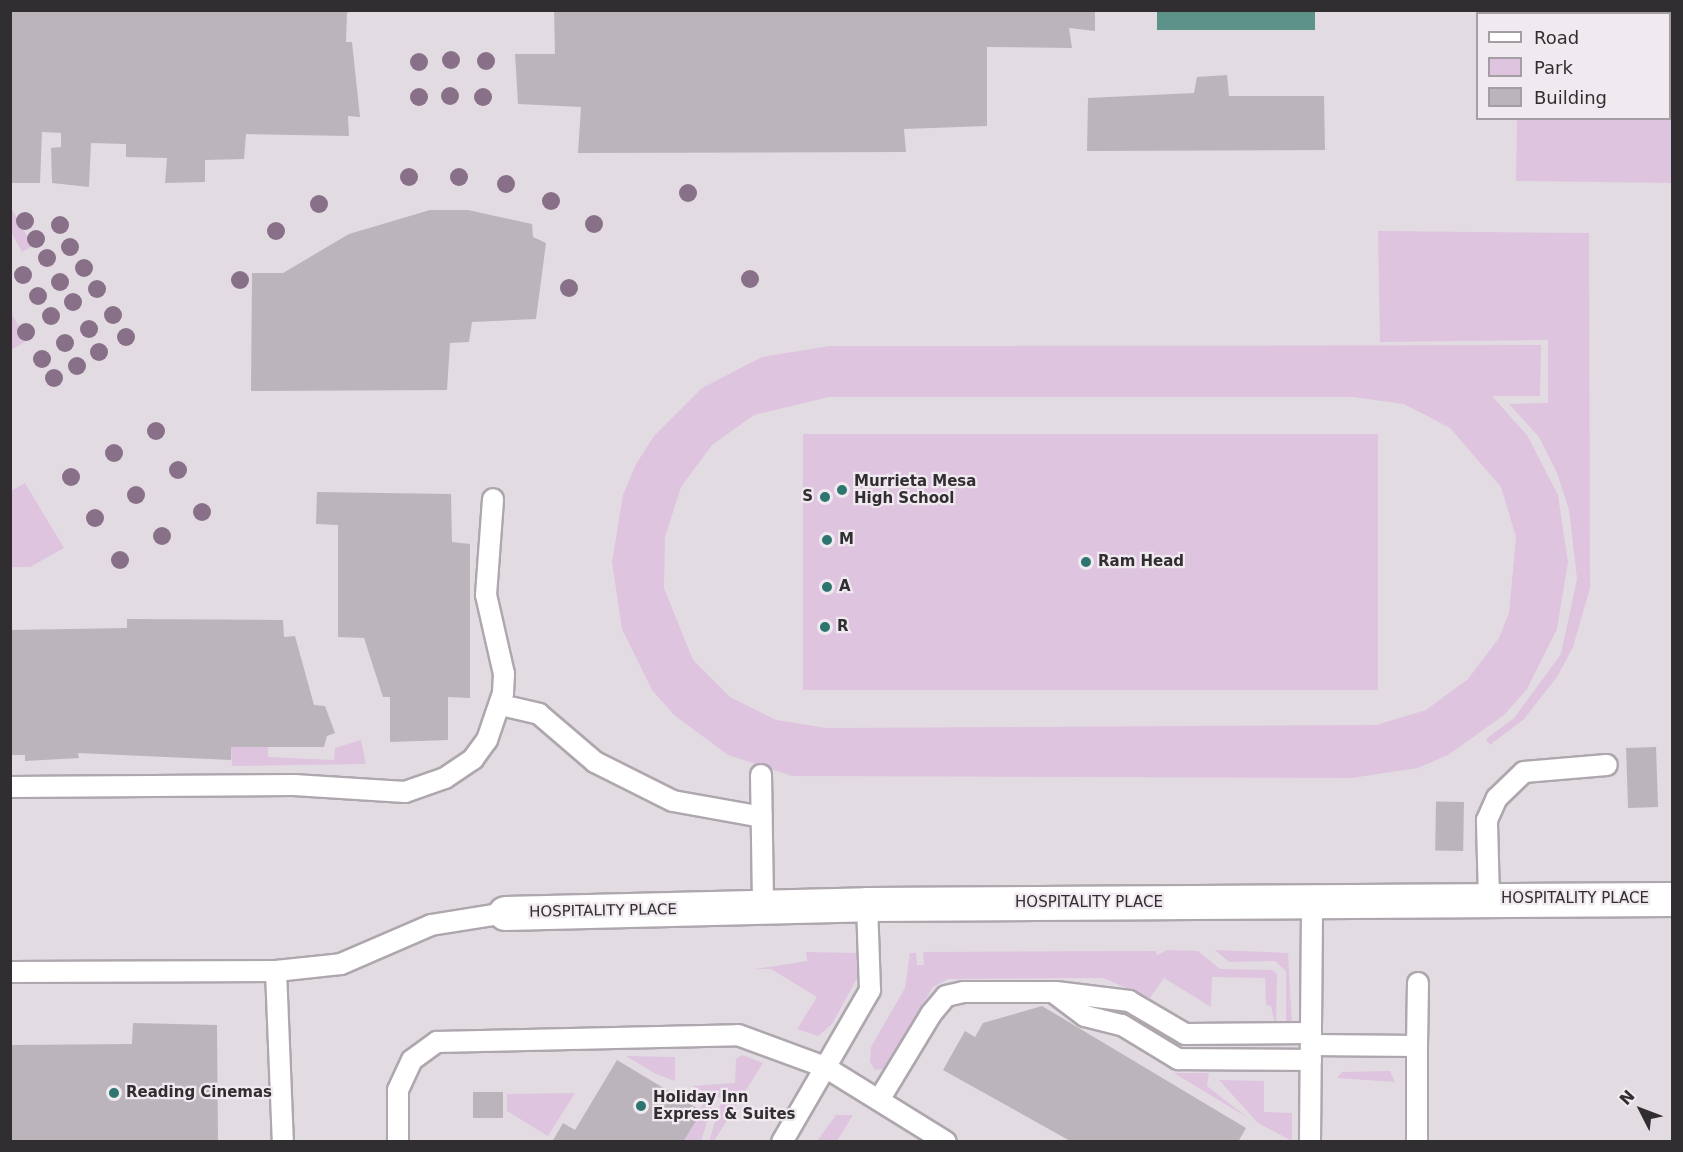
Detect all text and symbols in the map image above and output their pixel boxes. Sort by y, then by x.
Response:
legend [1476,12,1671,120]
text: Road [1534,27,1579,48]
text: Park [1534,57,1573,78]
text: Building [1534,87,1607,108]
place label: Murrieta Mesa High School [854,472,976,507]
marker: Murrieta Mesa High School [835,483,849,497]
place label: S [802,488,813,506]
marker: S [818,490,832,504]
place label: M [839,531,854,549]
marker: M [820,533,834,547]
place label: Ram Head [1098,553,1184,571]
marker: Ram Head [1079,555,1093,569]
place label: A [839,578,851,596]
marker: A [820,580,834,594]
place label: R [837,618,849,636]
marker: R [818,620,832,634]
street label: HOSPITALITY PLACE [1501,890,1649,908]
street label: HOSPITALITY PLACE [1015,894,1163,912]
street label: HOSPITALITY PLACE [529,901,677,921]
north arrow [1611,1080,1671,1140]
place label: Reading Cinemas [126,1084,272,1102]
marker: Reading Cinemas [107,1086,121,1100]
text: N [1616,1086,1639,1109]
place label: Holiday Inn Express & Suites [653,1088,796,1123]
marker: Holiday Inn Express & Suites [634,1099,648,1113]

